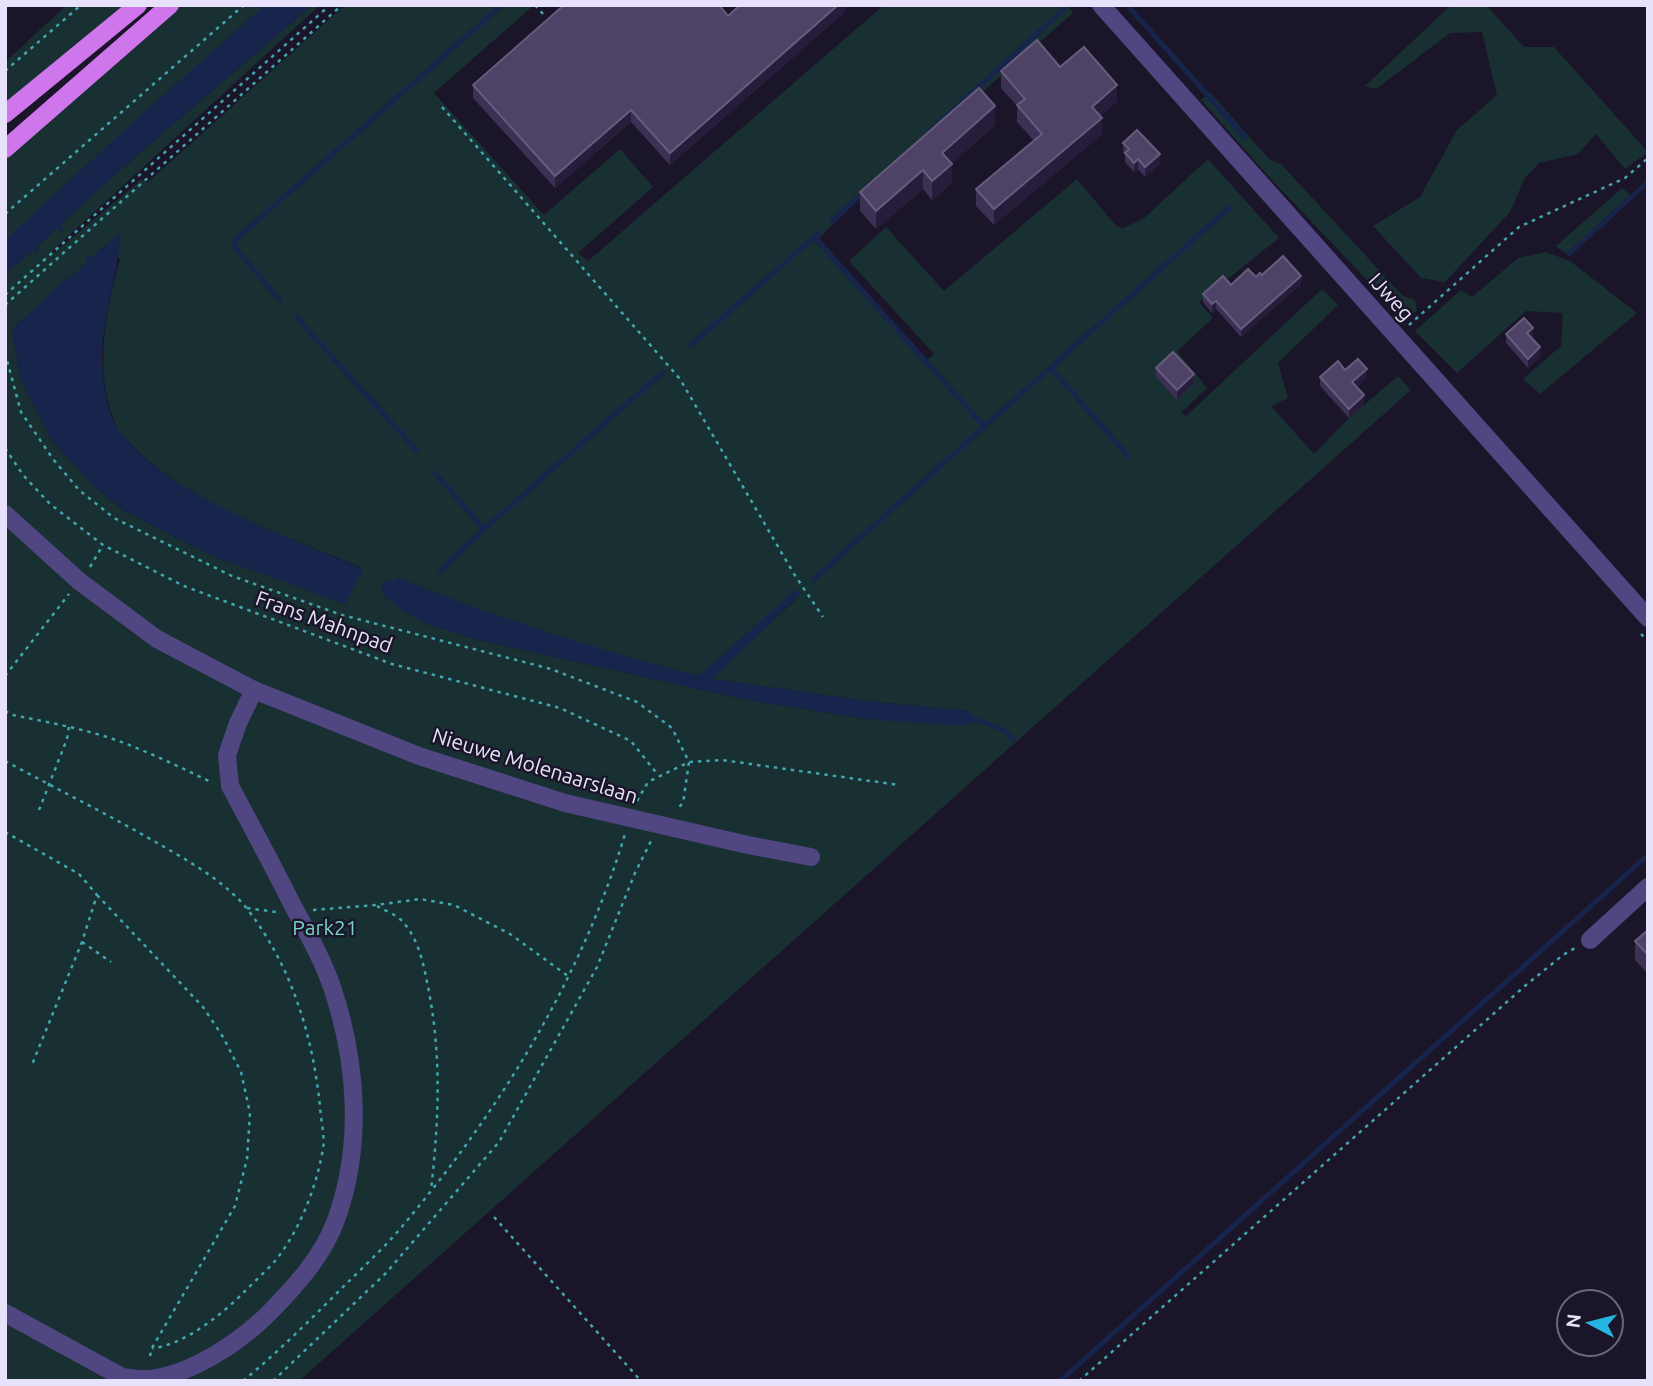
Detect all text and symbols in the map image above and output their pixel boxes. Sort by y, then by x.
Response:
street label: IJweg [1364,268,1419,325]
street label: Frans Mahnpad [253,585,396,657]
street label: Nieuwe Molenaarslaan [430,722,641,808]
park label: Park21 [292,915,358,939]
north arrow [1555,1288,1625,1358]
text: N [1561,1313,1585,1329]

